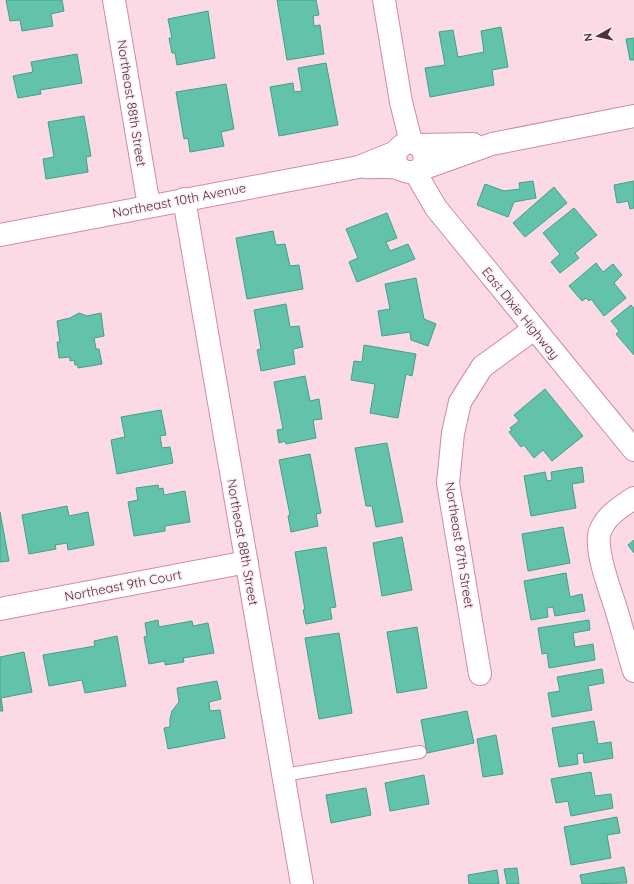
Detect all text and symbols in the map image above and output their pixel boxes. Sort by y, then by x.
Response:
north arrow [578,16,618,56]
text: N [581,32,596,42]
street label: Northeast 88th Street [114,38,150,168]
street label: Northeast 10th Avenue [111,179,247,221]
street label: East Dixie Highway [479,264,563,362]
street label: Northeast 88th Street [224,477,262,607]
street label: Northeast 87th Street [442,481,478,609]
street label: Northeast 9th Court [63,566,183,604]

